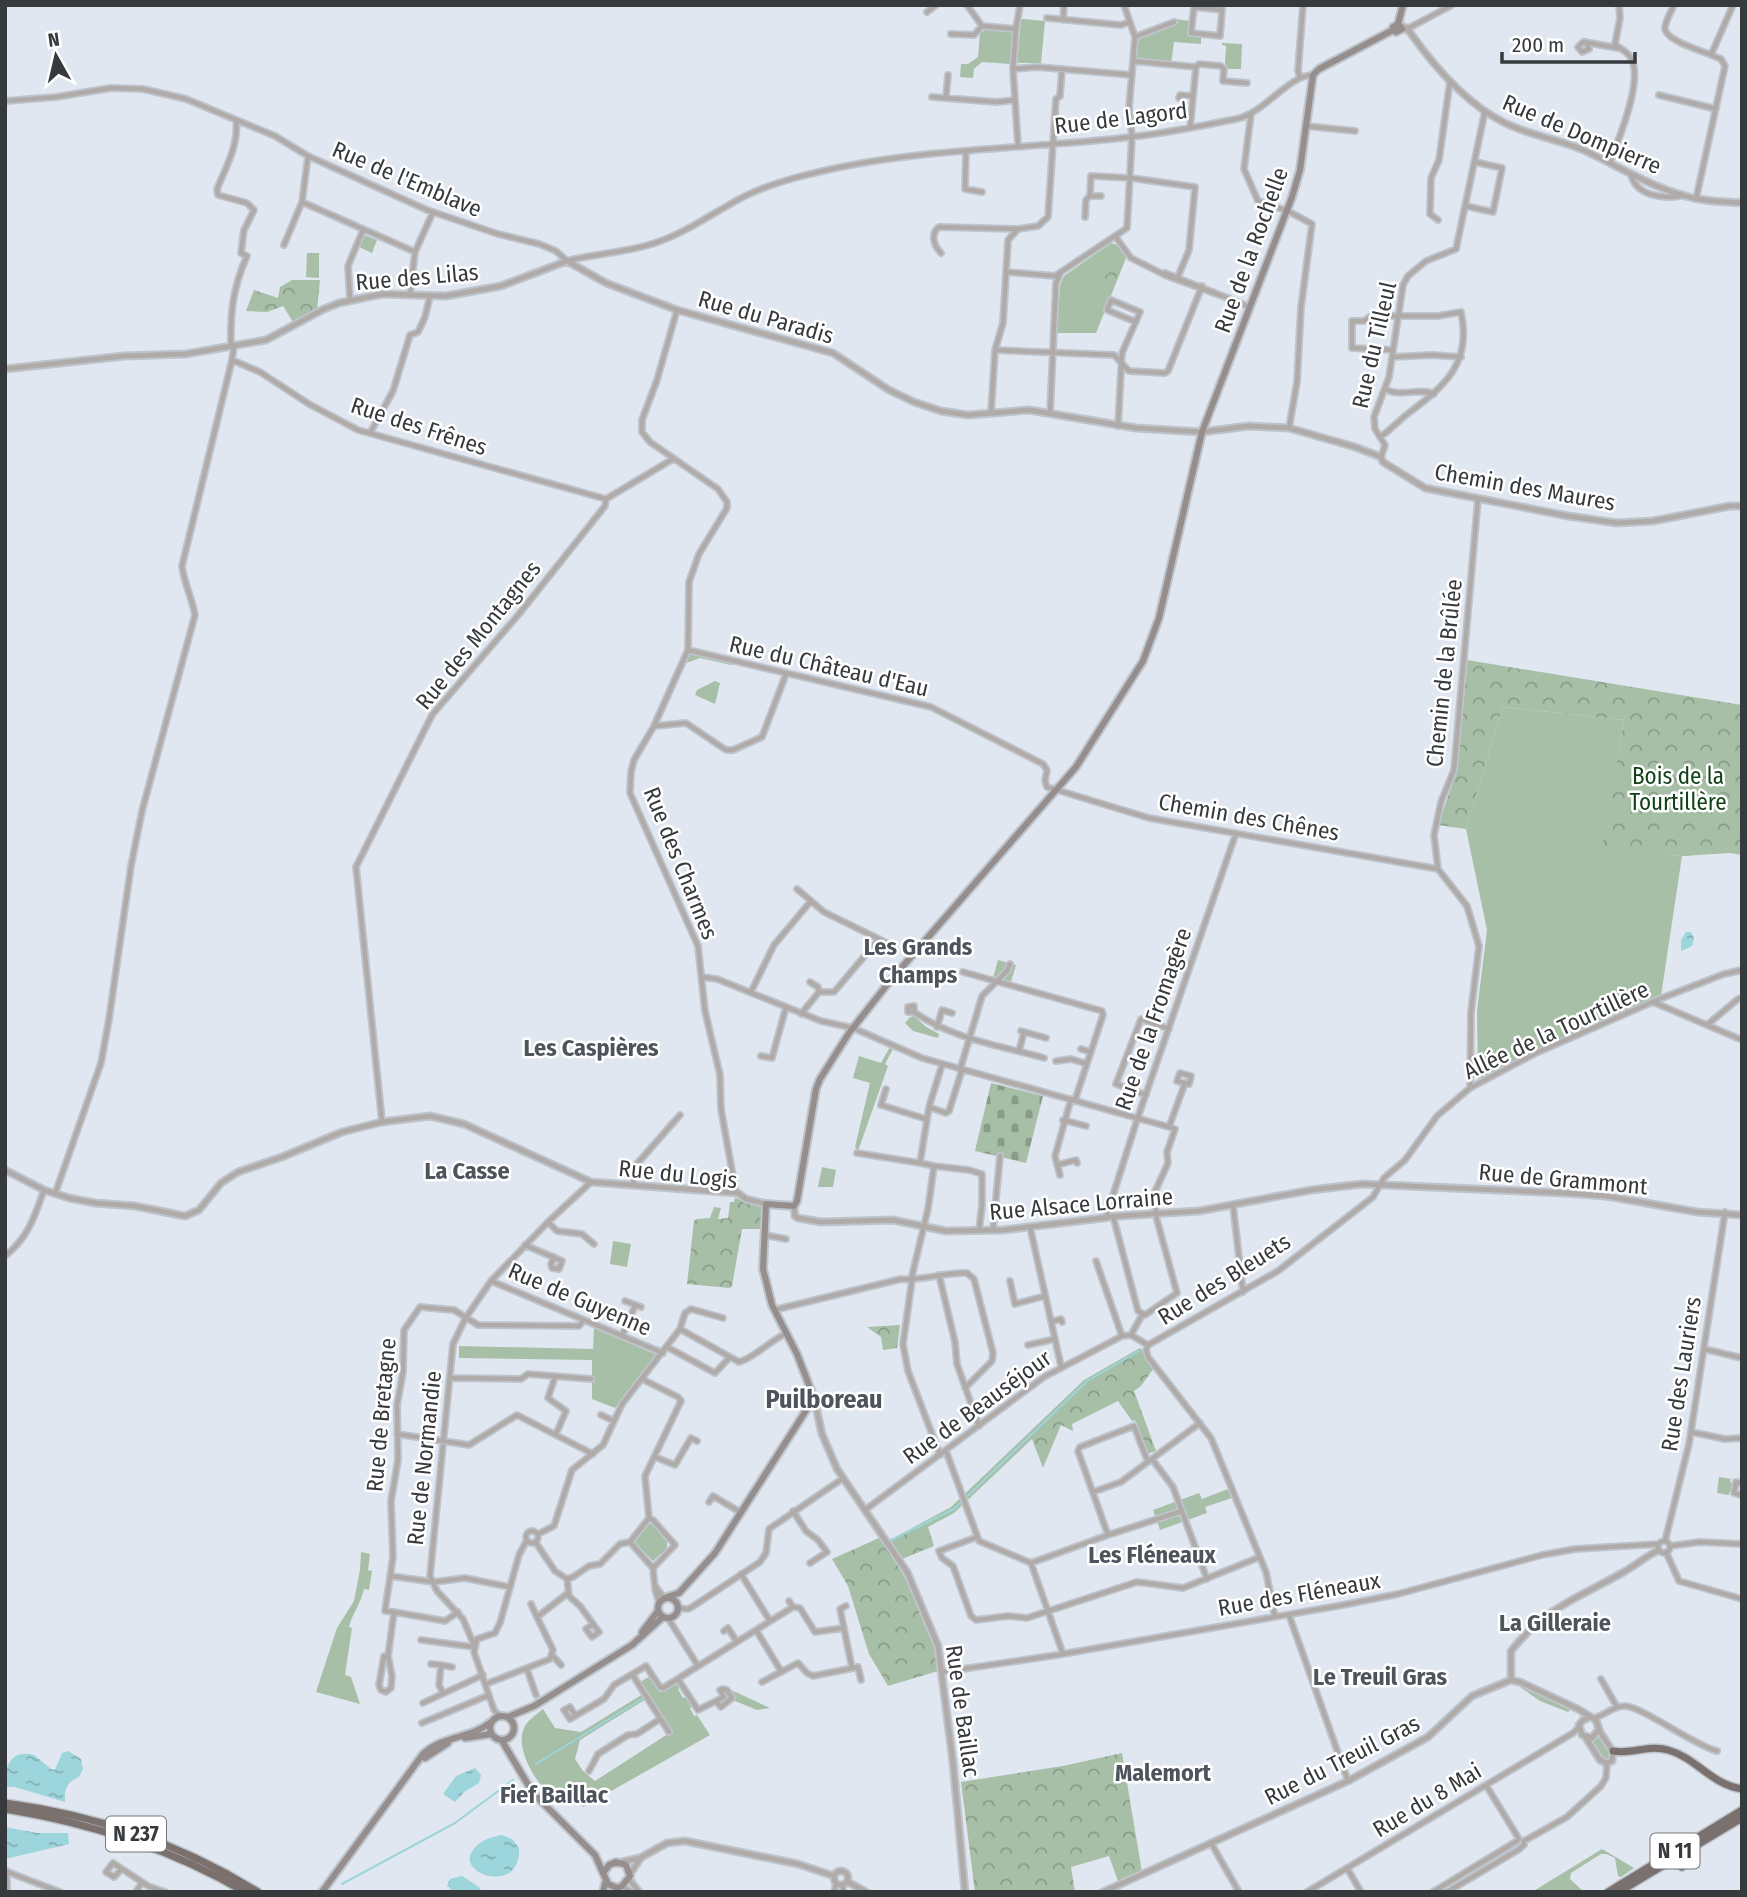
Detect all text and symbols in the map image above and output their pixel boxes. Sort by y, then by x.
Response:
north arrow [21,21,91,91]
scale bar [1502,21,1635,65]
text: N [46,27,61,52]
text: 200 m [1512,32,1564,58]
street label: Rue de Dompierre [1498,88,1666,180]
street label: Rue de Lagord [1053,96,1189,140]
street label: Rue de l'Emblave [328,135,486,223]
street label: Rue de la Rochelle [1208,163,1294,337]
street label: Rue des Lilas [354,258,480,296]
street label: Rue du Tilleul [1346,279,1402,411]
street label: Rue du Paradis [695,284,837,350]
street label: Rue des Frênes [347,391,491,461]
street label: Chemin des Maures [1432,457,1618,517]
street label: Rue des Montagnes [409,555,547,715]
street label: Chemin de la Brûlée [1420,578,1468,768]
street label: Rue du Château d'Eau [727,629,931,703]
park label: Bois de la Tourtillère [1630,762,1727,816]
street label: Rue des Charmes [638,783,724,944]
street label: Chemin des Chênes [1156,787,1342,847]
street label: Rue de la Fromagère [1109,924,1197,1114]
district label: Les Grands Champs [864,933,973,989]
street label: Allée de la Tourtillère [1459,975,1653,1085]
district label: Les Caspières [523,1034,659,1062]
street label: Rue du Logis [617,1154,739,1194]
district label: La Casse [424,1157,510,1185]
street label: Rue de Grammont [1477,1158,1649,1200]
street label: Rue Alsace Lorraine [988,1182,1174,1226]
street label: Rue des Bleuets [1153,1227,1296,1331]
street label: Rue de Guyenne [504,1256,656,1342]
street label: Rue des Lauriers [1655,1294,1707,1453]
street label: Rue de Bretagne [360,1337,402,1493]
street label: Rue de Beauséjour [897,1344,1057,1470]
street label: Rue de Normandie [401,1369,447,1547]
district label: Puilboreau [765,1384,883,1415]
district label: Les Fléneaux [1088,1541,1216,1569]
street label: Rue des Fléneaux [1216,1566,1382,1622]
district label: La Gilleraie [1499,1609,1611,1637]
street label: Rue de Baillac [940,1643,986,1779]
district label: Le Treuil Gras [1313,1663,1447,1691]
street label: Rue du Treuil Gras [1260,1709,1424,1811]
street label: Rue du 8 Mai [1368,1757,1486,1843]
district label: Malemort [1115,1759,1212,1787]
district label: Fief Baillac [500,1781,609,1809]
road number: N 237 [106,1816,166,1852]
road number: N 11 [1650,1834,1700,1868]

